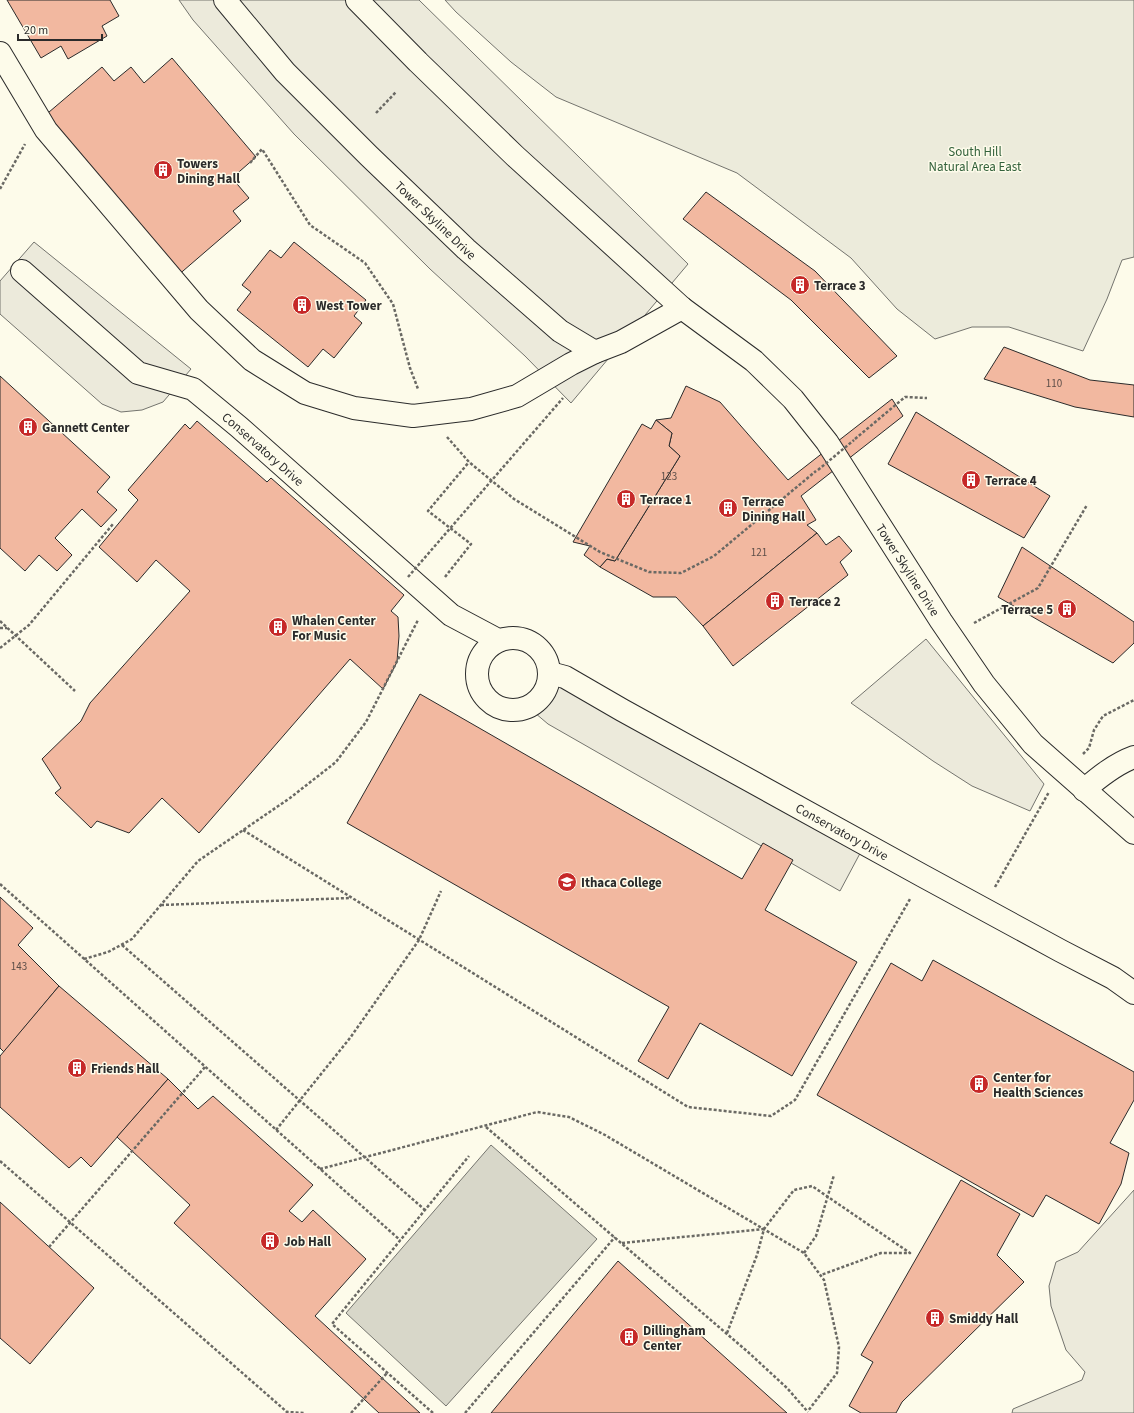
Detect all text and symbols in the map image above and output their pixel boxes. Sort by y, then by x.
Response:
scale bar [18,16,102,42]
text: 20 m [24,22,48,39]
park label: South Hill Natural Area East [929,143,1022,176]
place label: Towers Dining Hall [177,155,240,188]
building icon: Towers Dining Hall [152,159,174,181]
street label: Tower Skyline Drive [390,177,480,264]
building icon: Terrace 3 [789,274,811,296]
place label: Terrace 3 [814,277,866,295]
building icon: West Tower [291,294,313,316]
place label: West Tower [316,297,382,315]
house number: 110 [1046,376,1062,391]
street label: Conservatory Drive [218,409,307,490]
building icon: Gannett Center [17,416,39,438]
place label: Gannett Center [42,419,130,437]
house number: 123 [661,469,677,484]
building icon: Terrace 4 [960,469,982,491]
place label: Terrace 4 [985,472,1037,490]
building icon: Terrace 1 [615,488,637,510]
place label: Terrace 1 [640,491,692,509]
place label: Terrace Dining Hall [742,493,805,526]
building icon: Terrace Dining Hall [717,497,739,519]
street label: Tower Skyline Drive [871,521,944,620]
house number: 121 [751,545,767,560]
building icon: Terrace 2 [764,590,786,612]
place label: Terrace 2 [789,593,841,611]
building icon: Terrace 5 [1056,598,1078,620]
place label: Terrace 5 [1001,601,1053,619]
place label: Whalen Center For Music [292,612,377,645]
building icon: Whalen Center For Music [267,616,289,638]
street label: Conservatory Drive [792,800,892,865]
school or university icon: Ithaca College [556,871,578,893]
place label: Ithaca College [581,874,662,892]
house number: 143 [11,959,27,974]
building icon: Friends Hall [66,1057,88,1079]
place label: Friends Hall [91,1060,160,1078]
place label: Center for Health Sciences [993,1069,1083,1102]
building icon: Center for Health Sciences [968,1073,990,1095]
building icon: Job Hall [259,1230,281,1252]
place label: Job Hall [284,1233,331,1251]
building icon: Smiddy Hall [924,1307,946,1329]
place label: Smiddy Hall [949,1310,1019,1328]
place label: Dillingham Center [643,1322,706,1355]
building icon: Dillingham Center [618,1326,640,1348]

